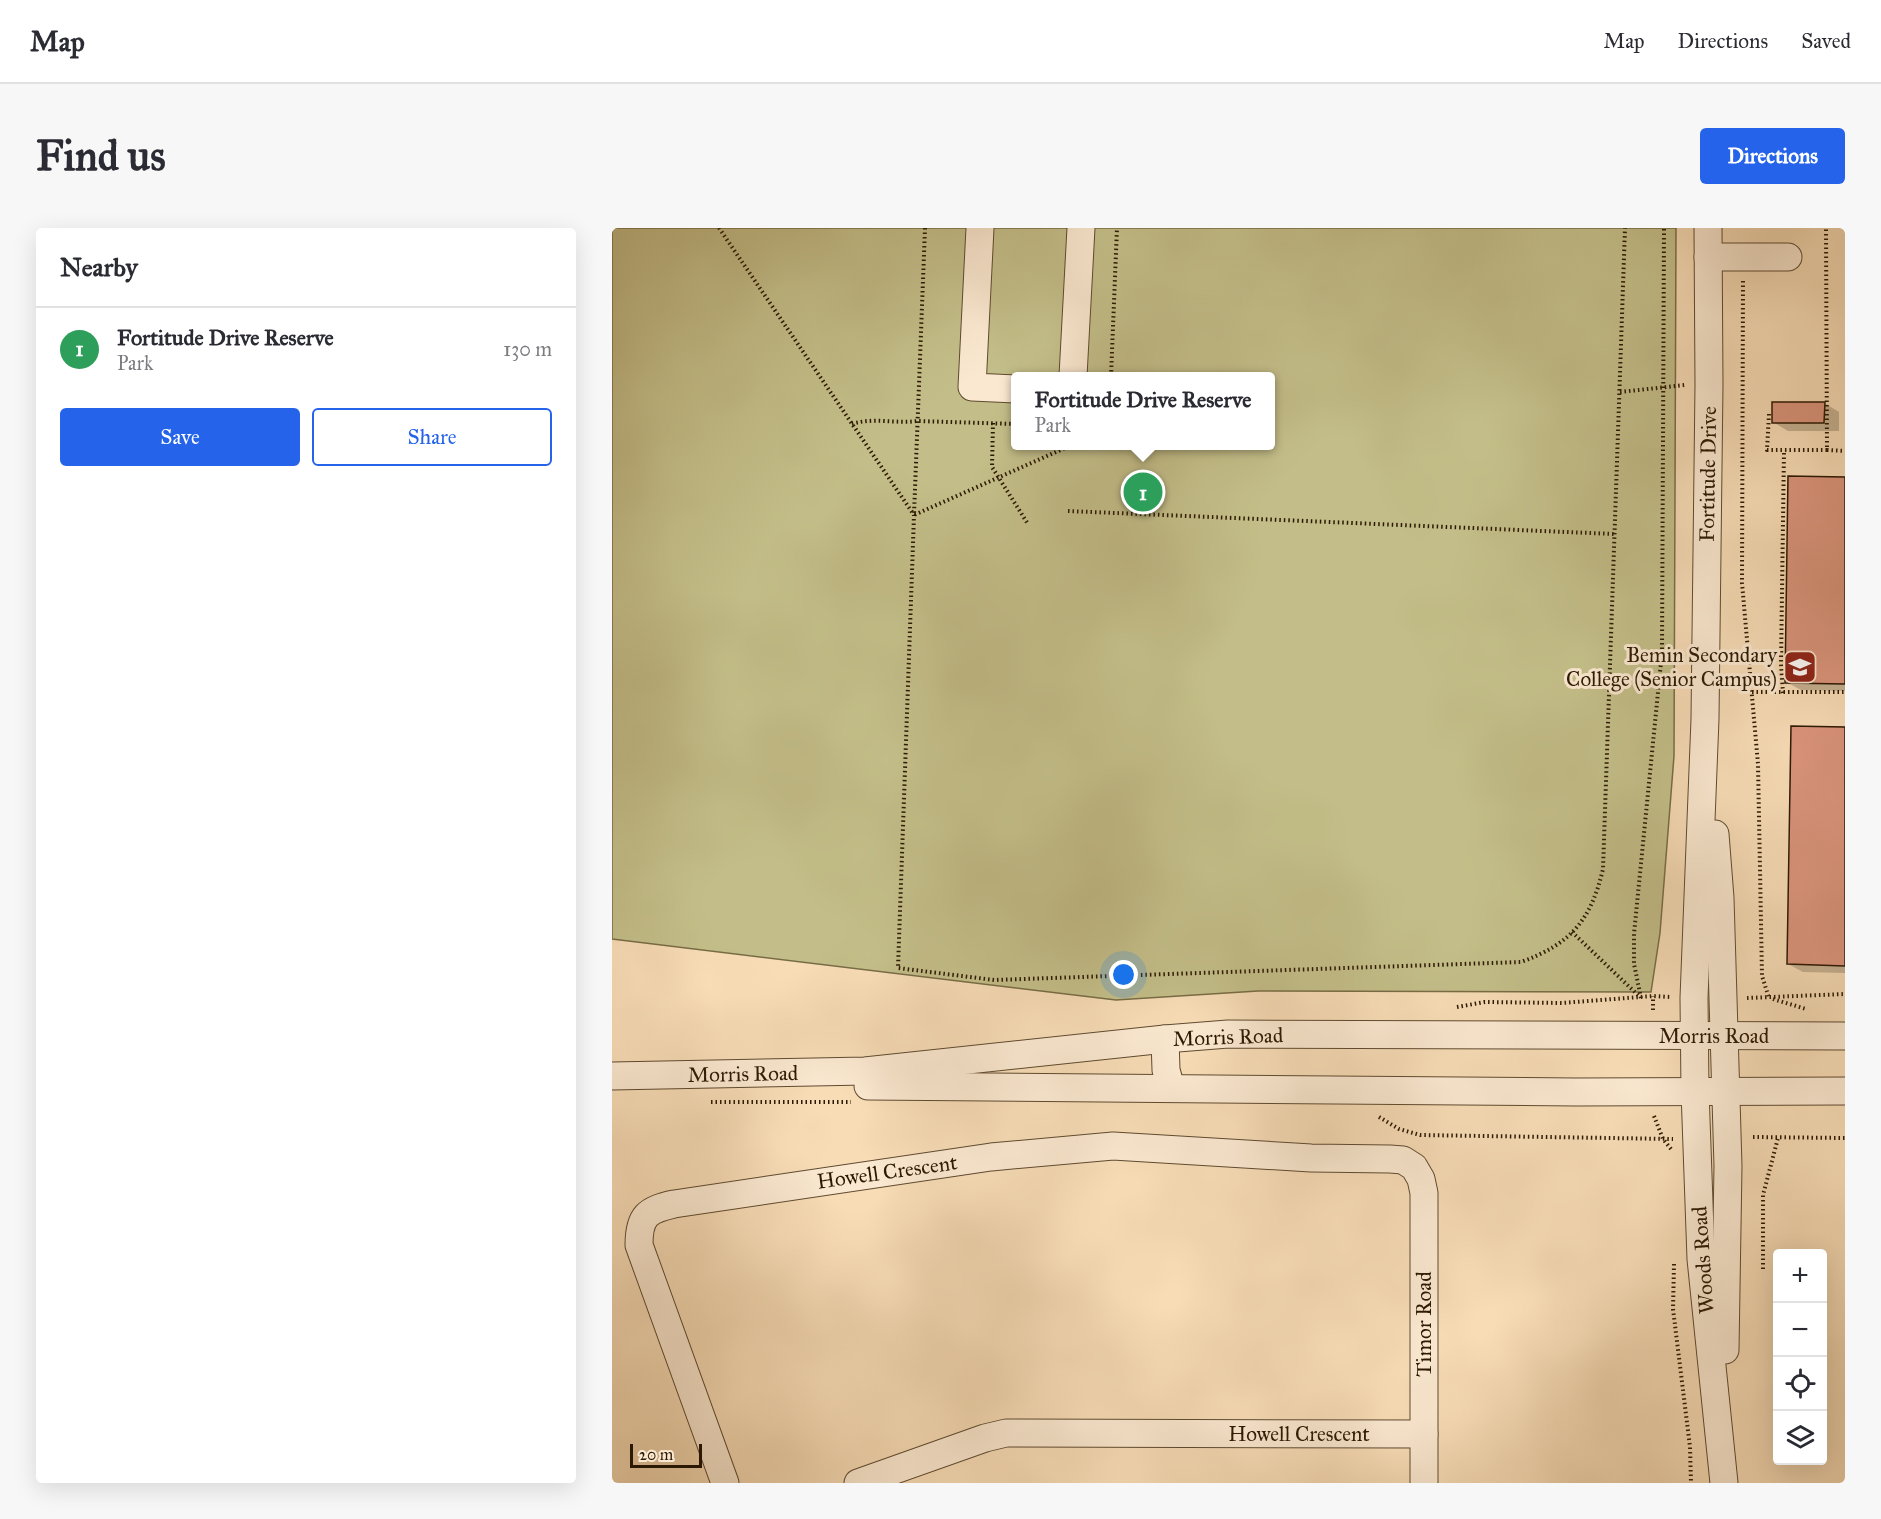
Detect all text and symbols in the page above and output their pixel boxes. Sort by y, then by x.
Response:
text: Map [30,24,85,59]
text: Map [1604,28,1645,54]
text: Directions [1678,28,1768,54]
text: Saved [1801,28,1851,54]
button: Directions [1700,128,1845,184]
text: Find us [36,130,166,182]
text: Nearby [60,251,138,283]
text: Fortitude Drive Reserve [117,324,334,351]
text: 1 [76,337,83,361]
text: 130 m [503,337,552,361]
text: Park [117,351,153,375]
popup [1011,372,1275,450]
text: Fortitude Drive Reserve [1035,386,1251,413]
street label: Fortitude Drive [1694,406,1722,542]
button: Save [60,408,300,466]
button: Share [312,408,552,466]
text: Park [1035,413,1071,437]
pin: 1 [1124,470,1162,514]
place label: Bemin Secondary College (Senior Campus) [1566,642,1778,692]
school or university icon: Bemin Secondary College (Senior Campus) [1782,649,1818,685]
your location [1109,960,1138,989]
street label: Morris Road [1172,1022,1284,1052]
street label: Morris Road [1659,1023,1770,1049]
street label: Morris Road [688,1060,799,1088]
street label: Howell Crescent [815,1149,959,1195]
street label: Woods Road [1686,1205,1720,1315]
map controls [1773,1249,1827,1465]
button: + [1773,1249,1827,1303]
street label: Timor Road [1411,1271,1437,1377]
button: − [1773,1303,1827,1357]
button: locate [1773,1357,1827,1411]
button: layers [1773,1411,1827,1465]
street label: Howell Crescent [1228,1421,1370,1447]
scale bar [630,1441,702,1468]
text: 20 m [639,1445,673,1464]

